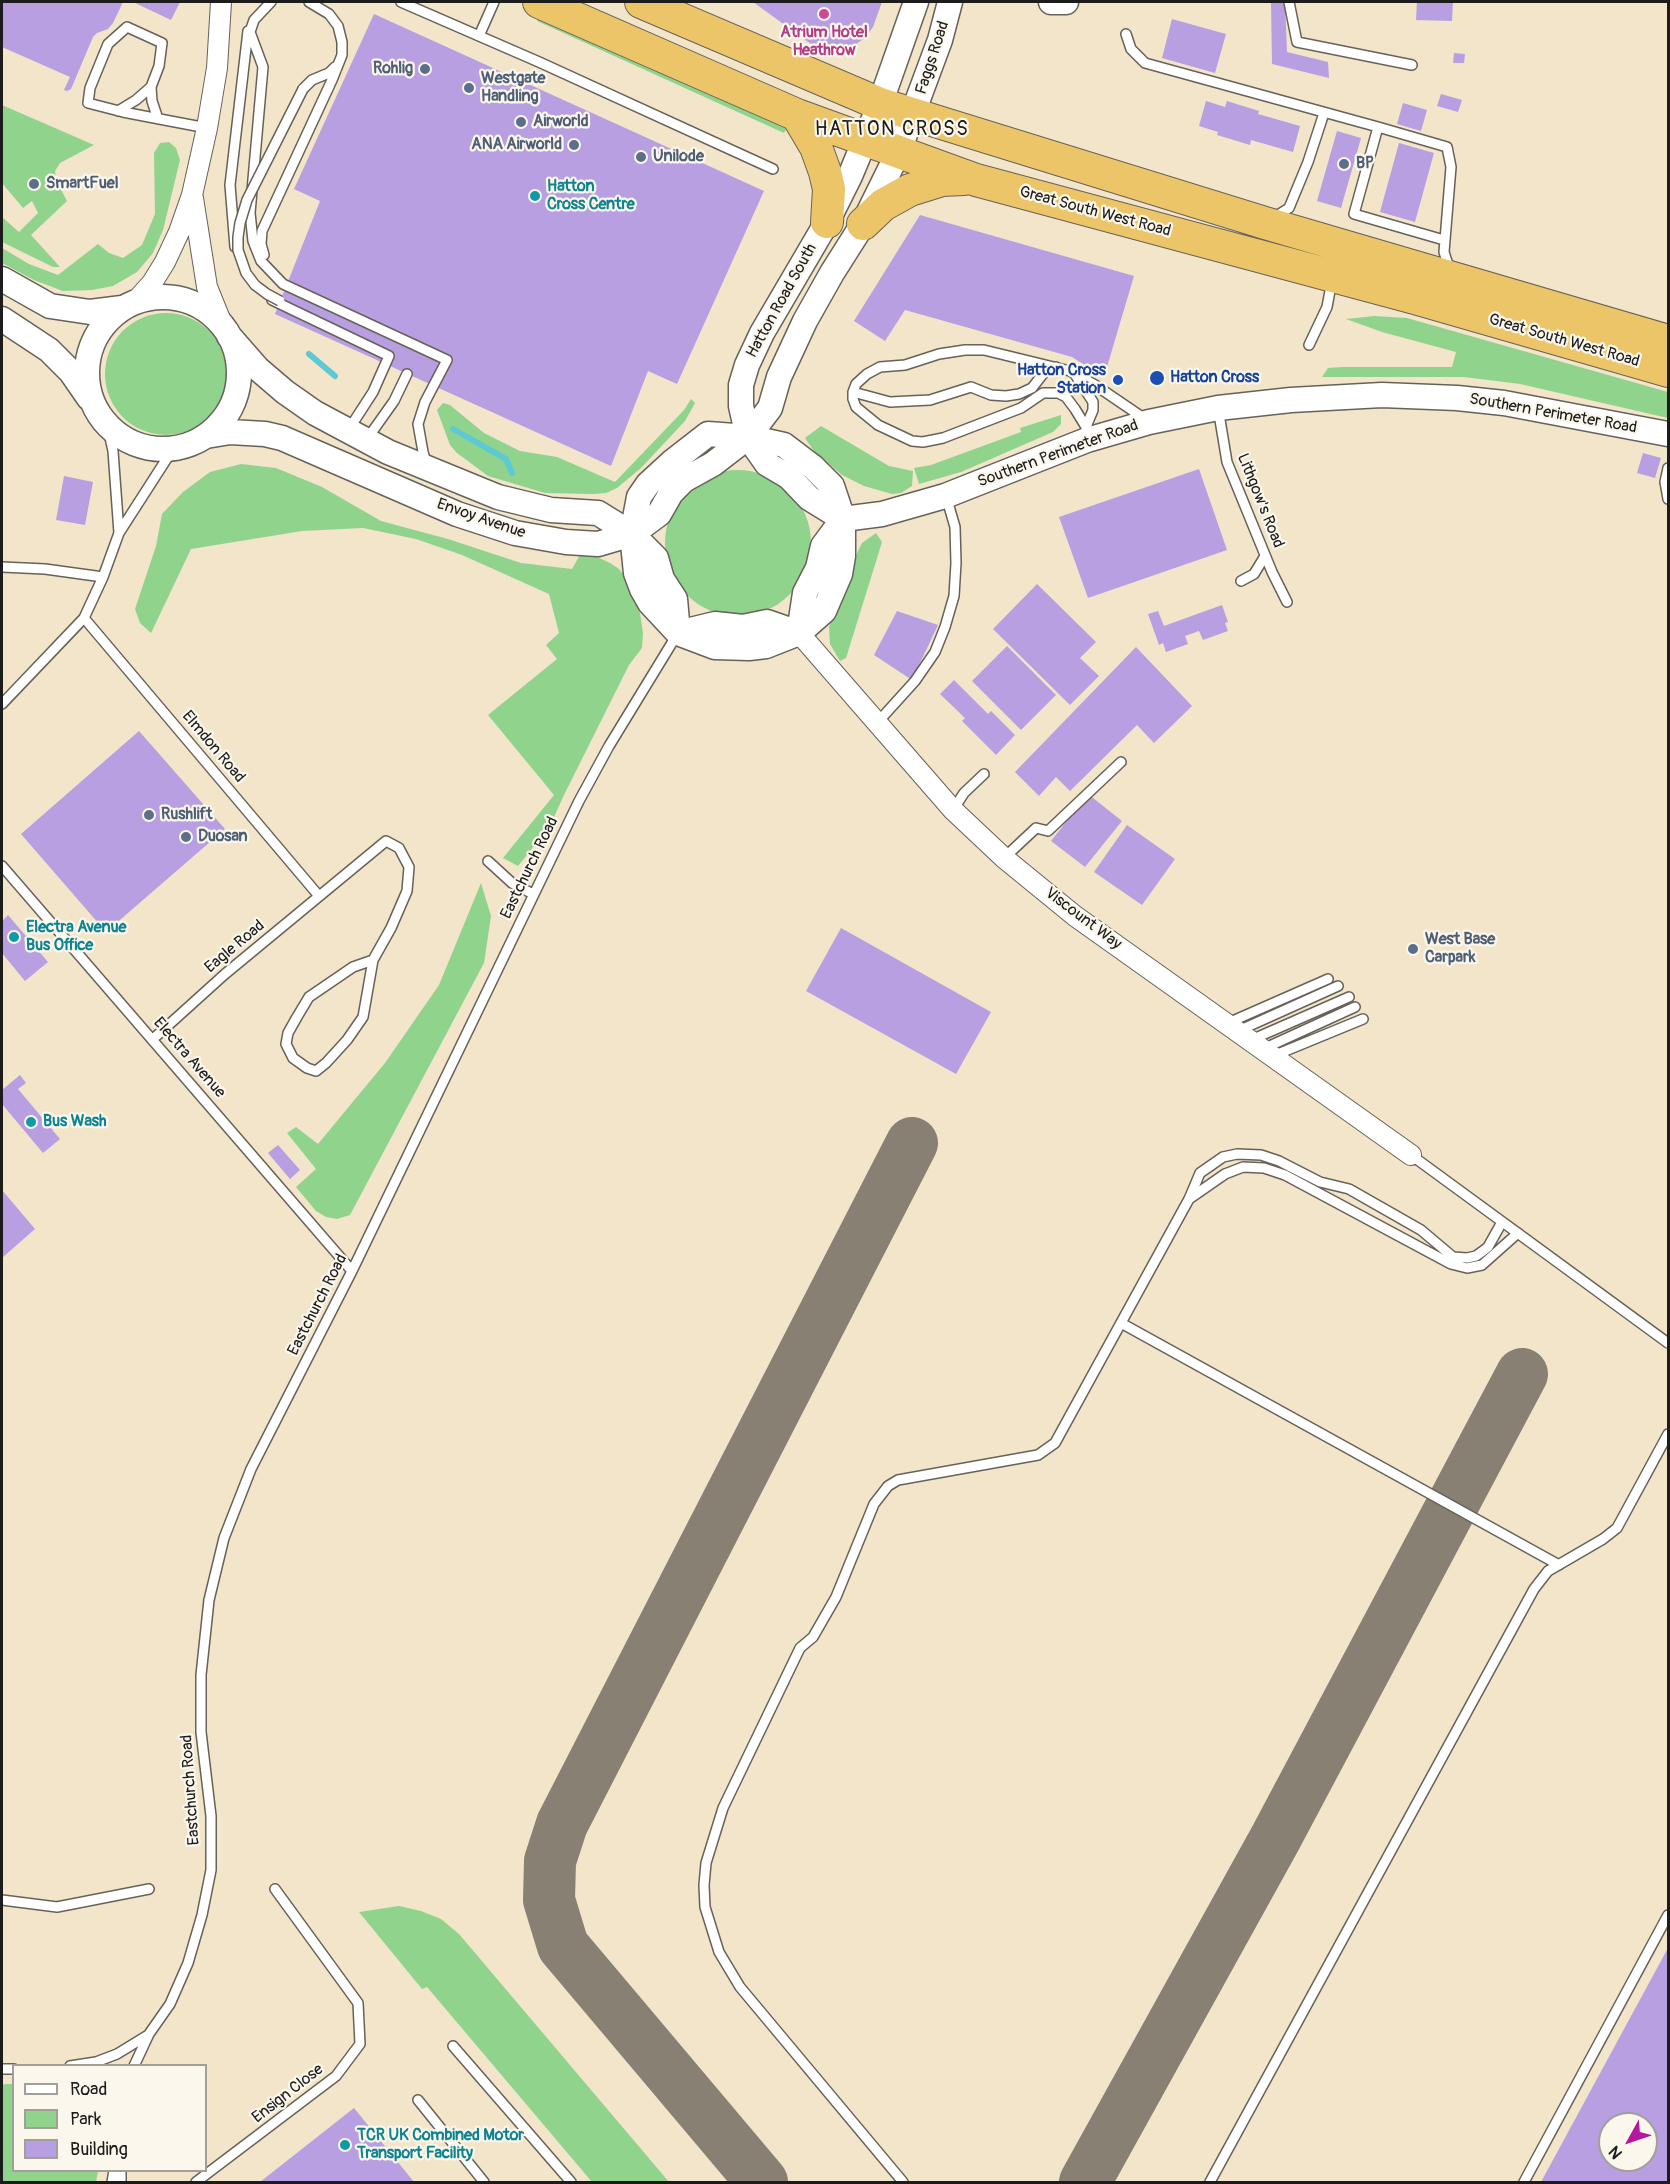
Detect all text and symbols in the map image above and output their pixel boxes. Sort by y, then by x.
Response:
marker: Atrium Hotel Heathrow [817,7,831,21]
street label: Faggs Road [912,19,954,97]
place label: Atrium Hotel Heathrow [780,23,868,61]
place label: Rohlig [373,59,413,79]
marker: Rohlig [418,62,432,76]
place label: Westgate Handling [481,69,545,107]
marker: Westgate Handling [462,81,476,95]
place label: Airworld [533,112,589,132]
marker: Airworld [514,115,528,129]
district label: HATTON CROSS [815,118,969,142]
place label: ANA Airworld [471,135,562,155]
marker: ANA Airworld [567,138,581,152]
place label: Unilode [653,147,704,167]
marker: Unilode [634,150,648,164]
place label: BP [1356,154,1374,174]
marker: BP [1337,157,1351,171]
place label: SmartFuel [46,174,119,194]
marker: SmartFuel [27,177,41,191]
place label: Hatton Cross Centre [547,177,635,215]
street label: Great South West Road [1017,183,1173,241]
marker: Hatton Cross Centre [528,189,542,203]
street label: Hatton Road South [743,241,821,361]
street label: Great South West Road [1486,310,1642,372]
place label: Hatton Cross Station [1017,361,1106,399]
place label: Hatton Cross [1170,368,1259,388]
marker: Hatton Cross [1148,369,1166,387]
marker: Hatton Cross Station [1111,373,1125,387]
street label: Southern Perimeter Road [1468,390,1638,438]
street label: Southern Perimeter Road [975,416,1141,492]
street label: Lithgow's Road [1232,451,1288,551]
street label: Envoy Avenue [434,495,528,543]
street label: Elmdon Road [177,707,249,787]
place label: Rushlift [161,805,213,825]
marker: Rushlift [142,808,156,822]
street label: Eastchurch Road [497,814,563,922]
place label: Duosan [198,827,248,847]
marker: Duosan [179,830,193,844]
street label: Viscount Way [1041,884,1125,954]
street label: Eagle Road [201,916,269,978]
place label: Electra Avenue Bus Office [26,918,126,956]
marker: Electra Avenue Bus Office [7,930,21,944]
place label: West Base Carpark [1425,930,1495,968]
marker: West Base Carpark [1406,942,1420,956]
street label: Electra Avenue [149,1014,229,1102]
place label: Bus Wash [43,1112,106,1132]
marker: Bus Wash [24,1115,38,1129]
street label: Eastchurch Road [284,1251,352,1359]
street label: Eastchurch Road [178,1734,204,1846]
street label: Ensign Close [249,2060,327,2128]
legend [12,2064,207,2172]
text: Road [70,2078,107,2101]
text: Park [70,2108,102,2131]
north arrow [1598,2112,1658,2172]
place label: TCR UK Combined Motor Transport Facility [357,2126,524,2164]
text: Building [70,2138,128,2161]
marker: TCR UK Combined Motor Transport Facility [338,2138,352,2152]
text: N [1605,2142,1627,2163]

